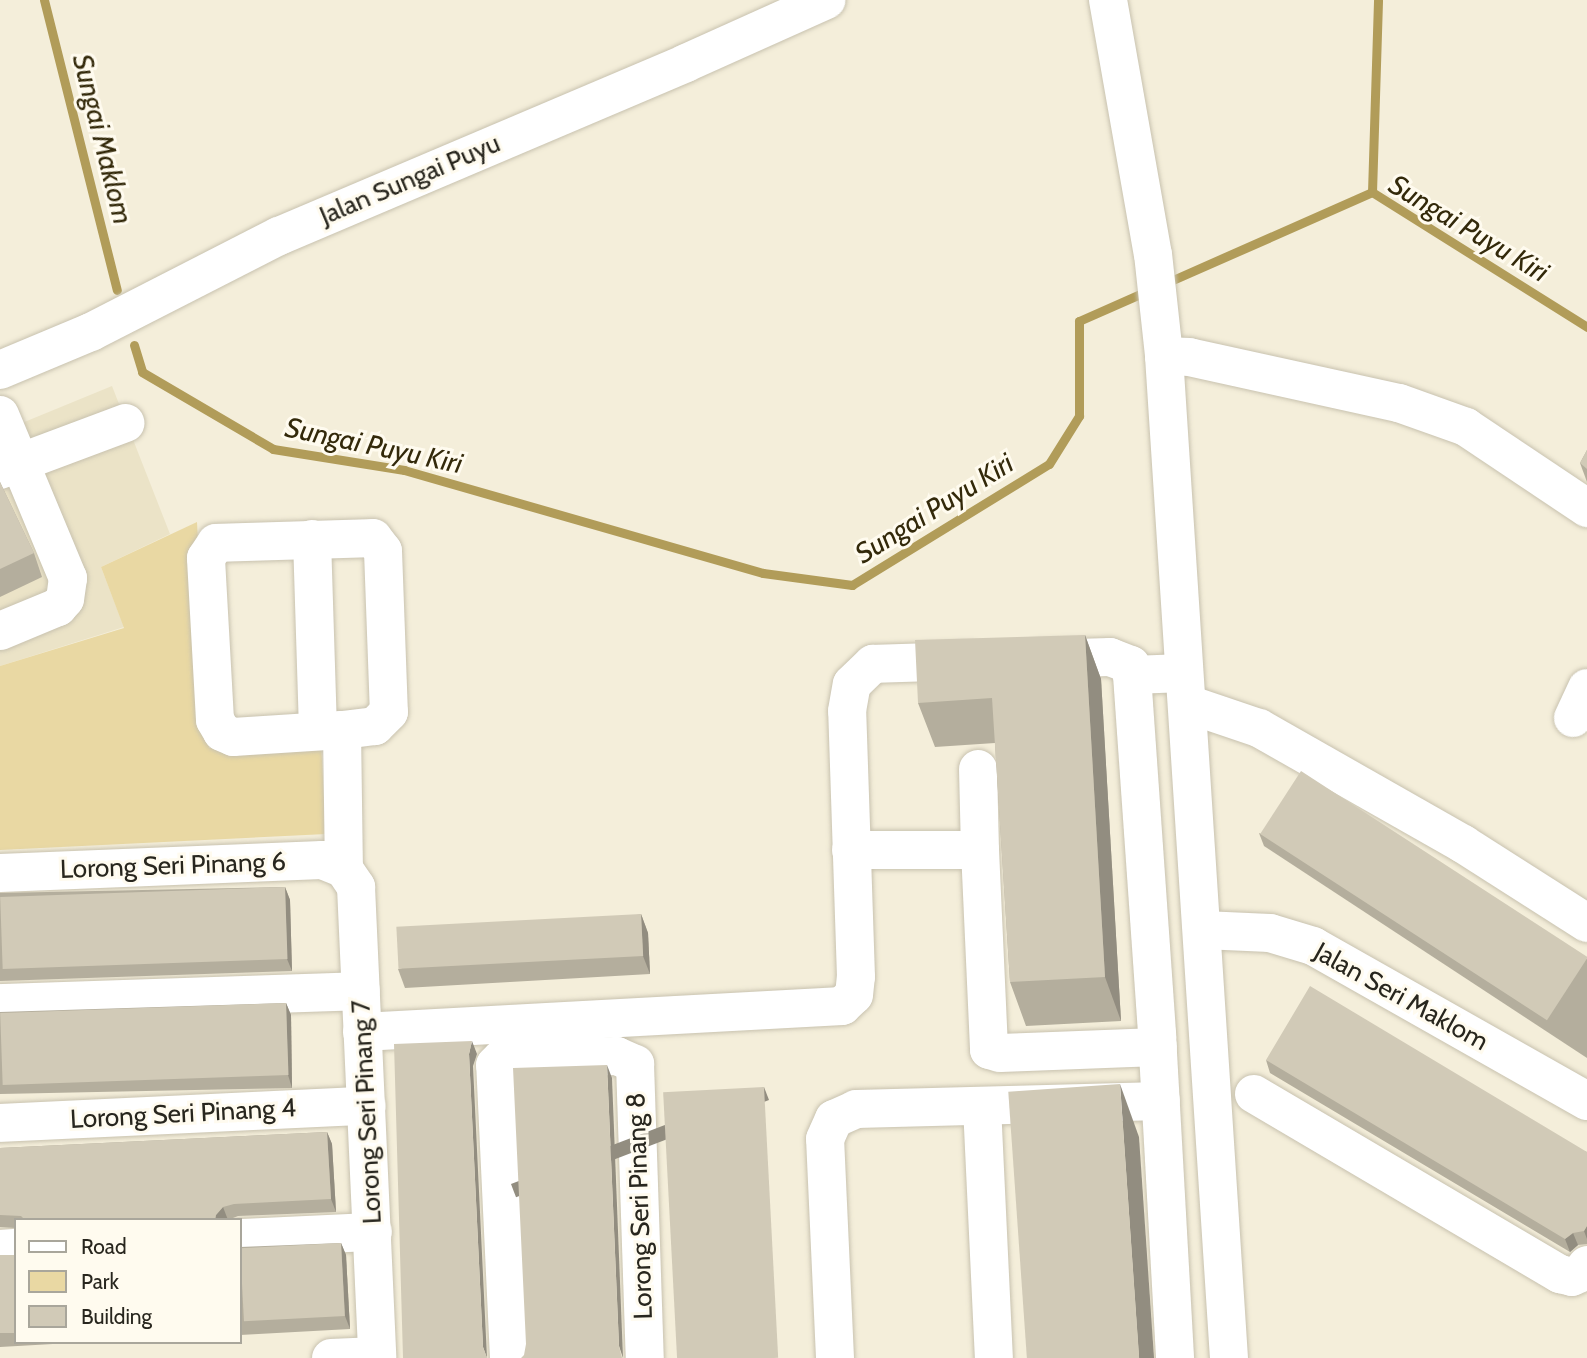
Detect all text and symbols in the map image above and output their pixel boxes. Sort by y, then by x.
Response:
water label: Sungai Maklom [66,51,140,227]
street label: Jalan Sungai Puyu [315,128,505,232]
water label: Sungai Puyu Kiri [1383,167,1555,289]
water label: Sungai Puyu Kiri [282,410,466,480]
water label: Sungai Puyu Kiri [849,446,1019,570]
street label: Lorong Seri Pinang 6 [60,846,286,886]
street label: Jalan Seri Maklom [1309,936,1493,1058]
street label: Lorong Seri Pinang 7 [346,999,388,1225]
street label: Lorong Seri Pinang 8 [620,1092,660,1320]
street label: Lorong Seri Pinang 4 [69,1093,297,1135]
legend [14,1218,242,1344]
text: Road [81,1234,127,1259]
text: Park [81,1269,119,1294]
text: Building [81,1304,152,1329]

